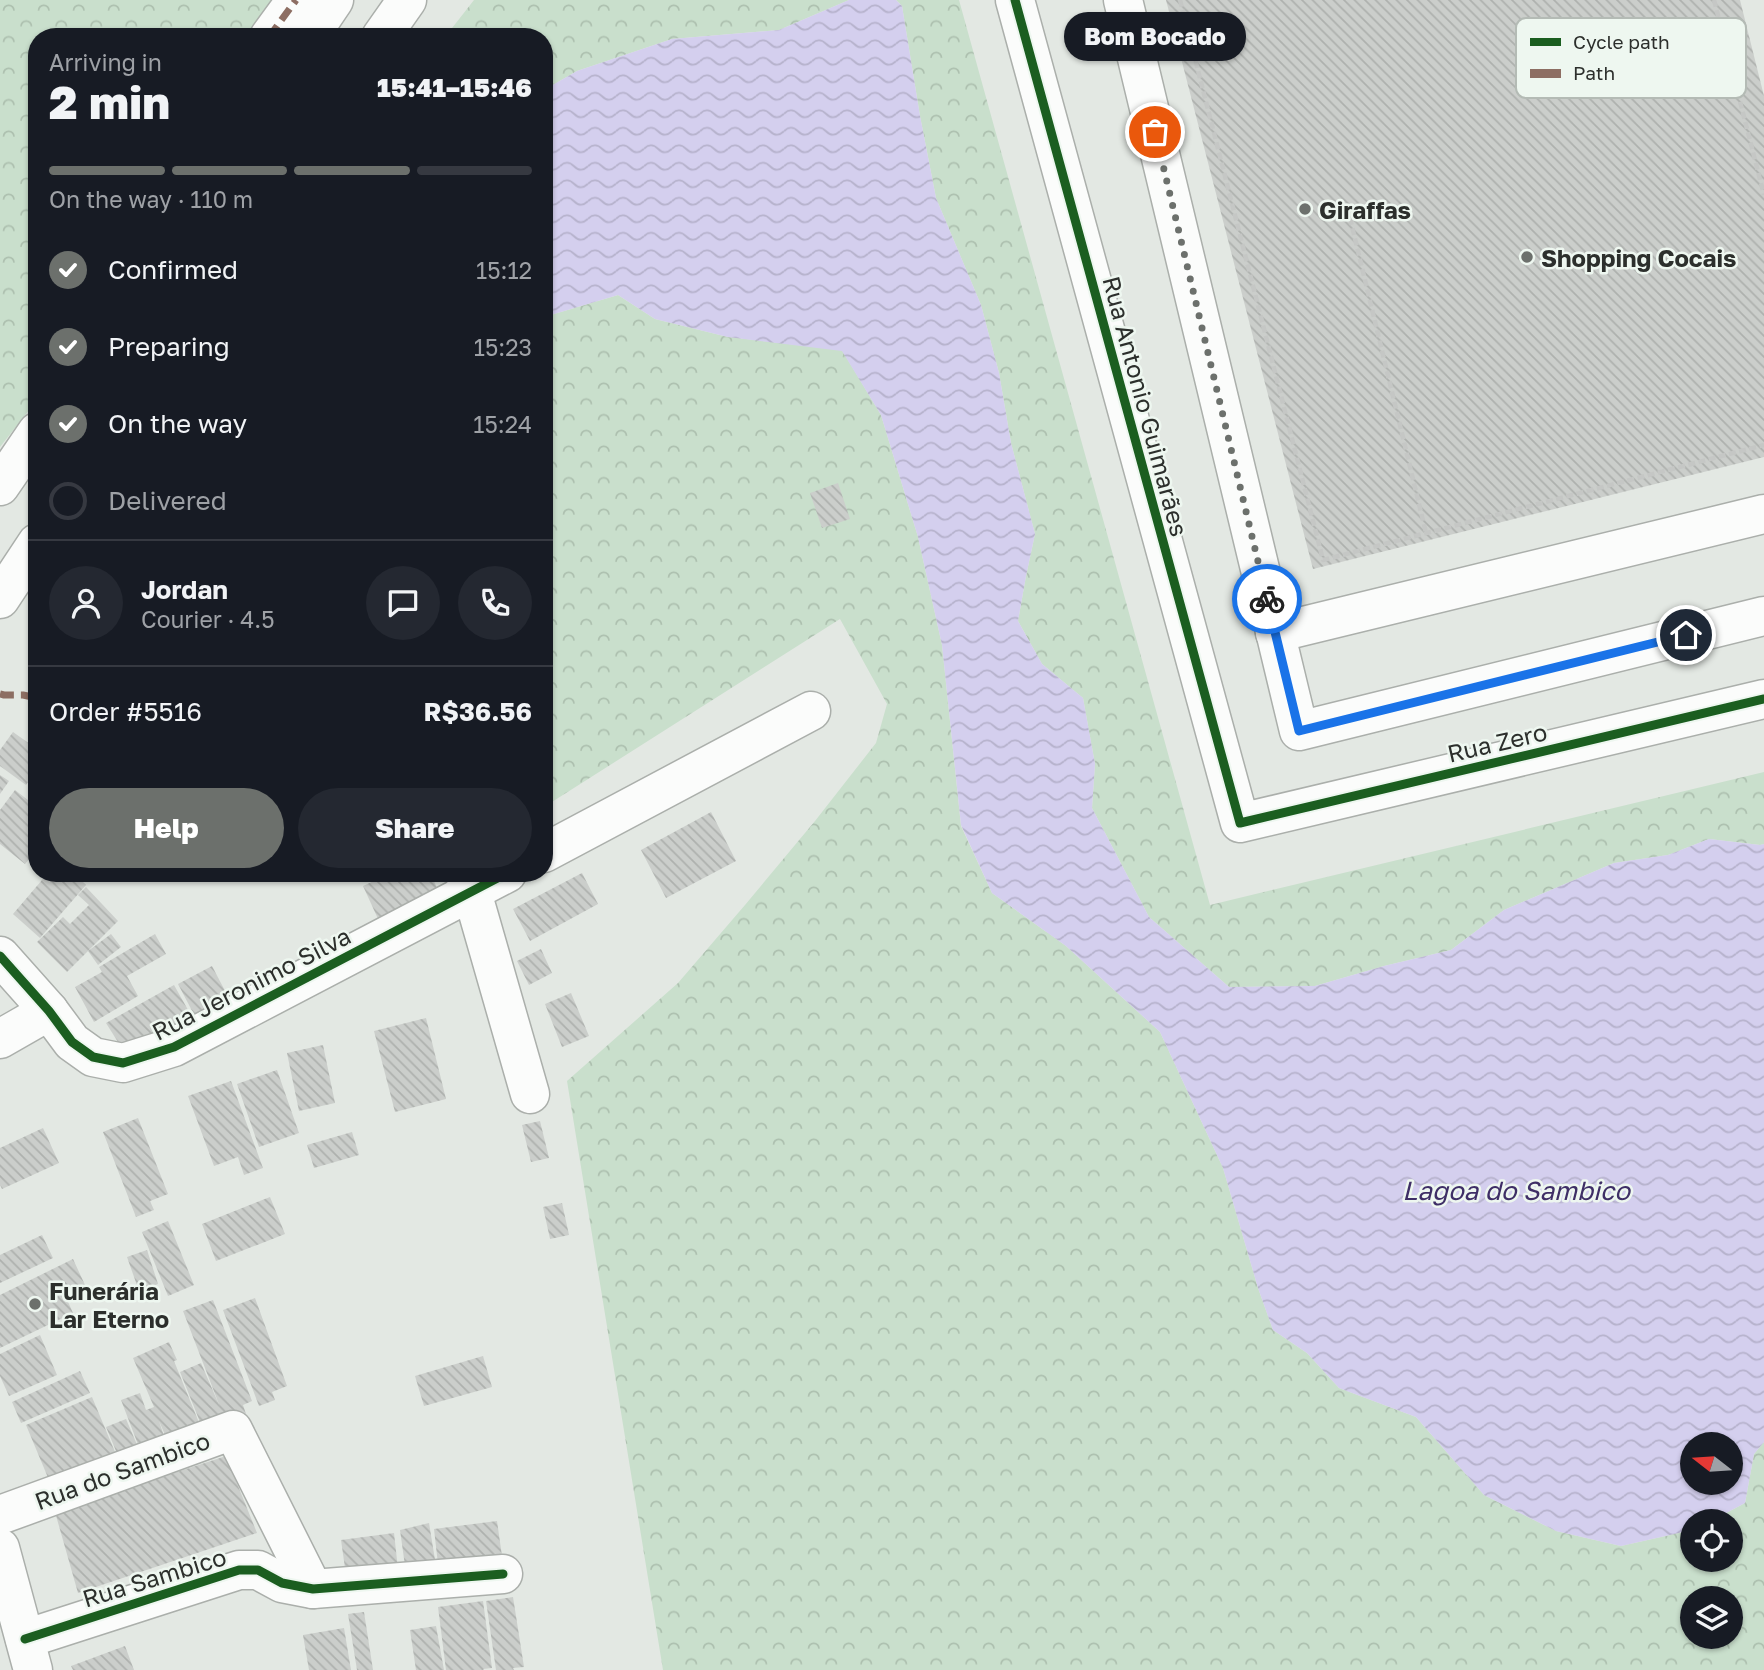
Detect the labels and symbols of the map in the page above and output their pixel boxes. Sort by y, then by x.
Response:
callout: Bom Bocado [1064,13,1246,62]
legend [1516,18,1746,98]
text: Cycle path [1573,30,1670,53]
text: Path [1573,61,1615,84]
pin [1125,102,1185,162]
place label: Giraffas [1319,195,1411,224]
marker: Giraffas [1297,201,1313,217]
place label: Shopping Cocais [1541,243,1737,272]
marker: Shopping Cocais [1519,249,1535,265]
street label: Rua Antonio Guimarães [1097,273,1195,539]
courier [1232,564,1302,634]
pin [1656,605,1716,665]
street label: Rua Zero [1444,716,1550,768]
street label: Rua Jeronimo Silva [147,920,355,1046]
water label: Lagoa do Sambico [1402,1175,1631,1206]
place label: Funerária Lar Eterno [49,1276,169,1333]
marker: Funerária Lar Eterno [27,1296,43,1312]
street label: Rua do Sambico [31,1425,213,1515]
north arrow [1680,1432,1743,1494]
street label: Rua Sambico [79,1541,229,1613]

